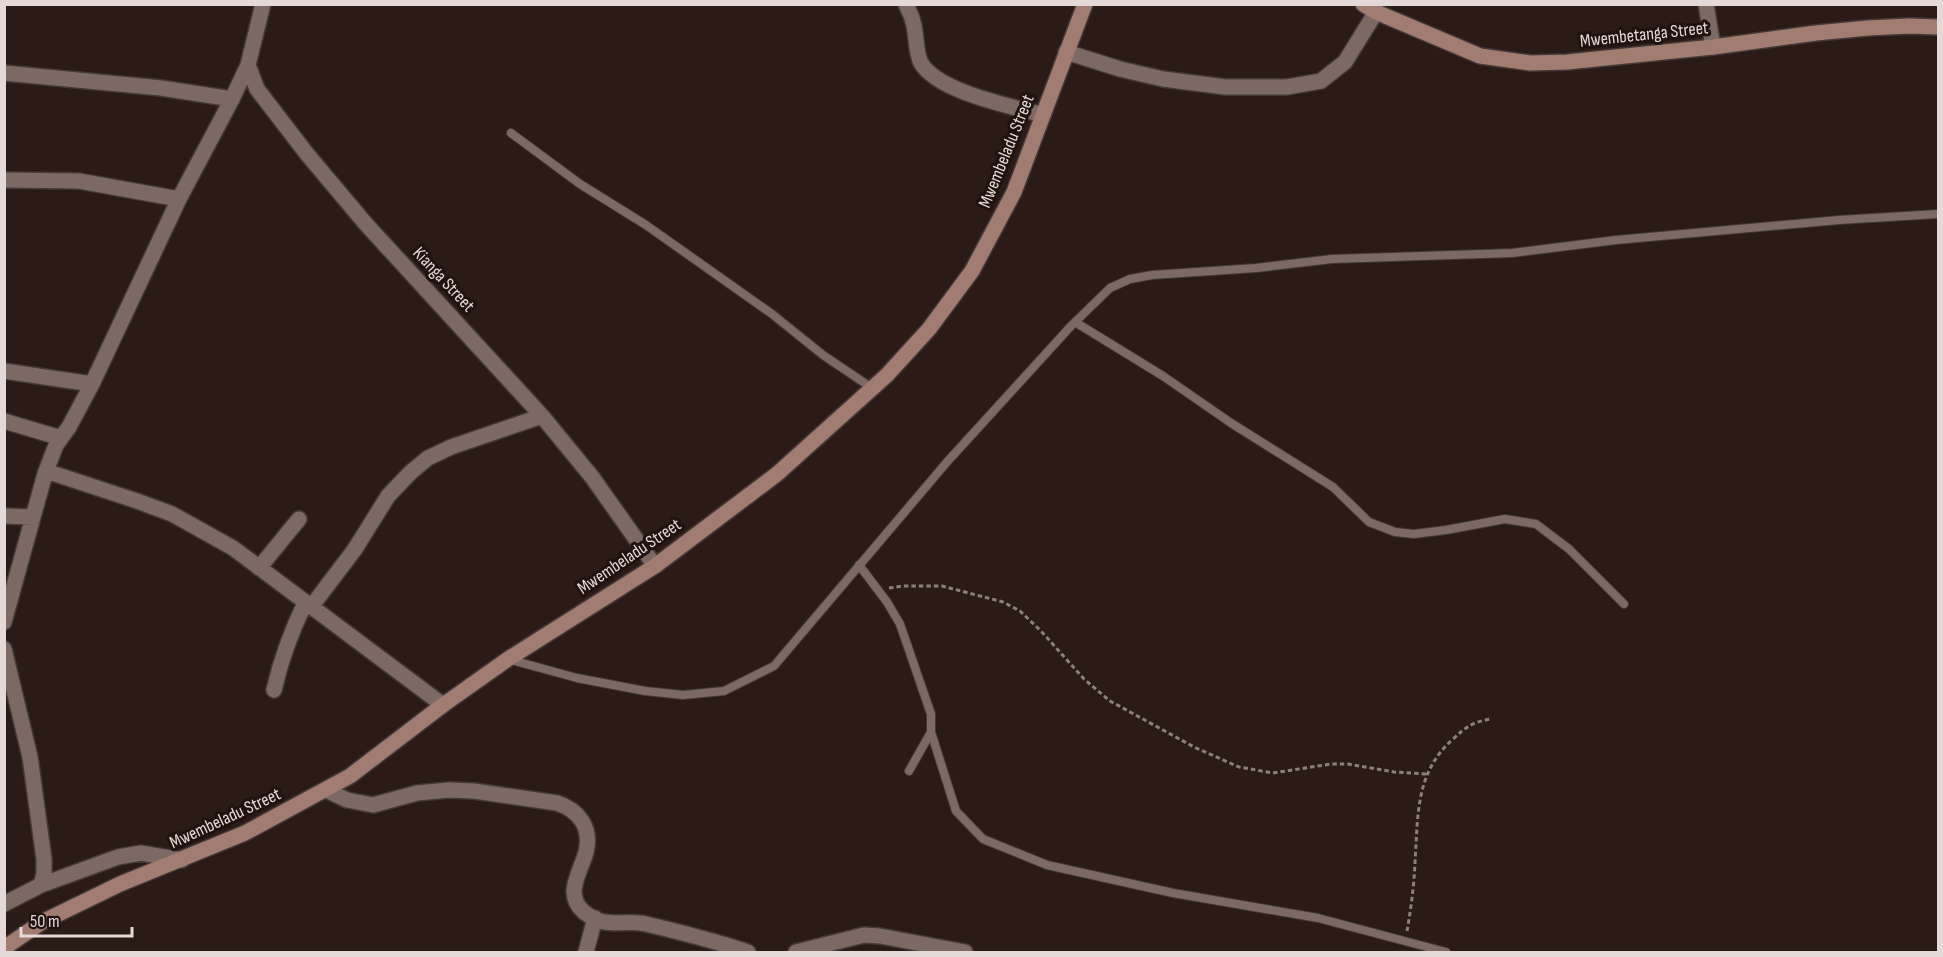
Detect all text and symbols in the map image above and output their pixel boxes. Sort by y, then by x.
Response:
street label: Mwembetanga Street [1579,17,1710,52]
street label: Mwembeladu Street [974,91,1039,211]
street label: Kianga Street [408,243,479,316]
street label: Mwembeladu Street [574,514,685,599]
street label: Mwembeladu Street [166,783,285,853]
scale bar [21,900,132,938]
text: 50 m [30,911,60,932]

